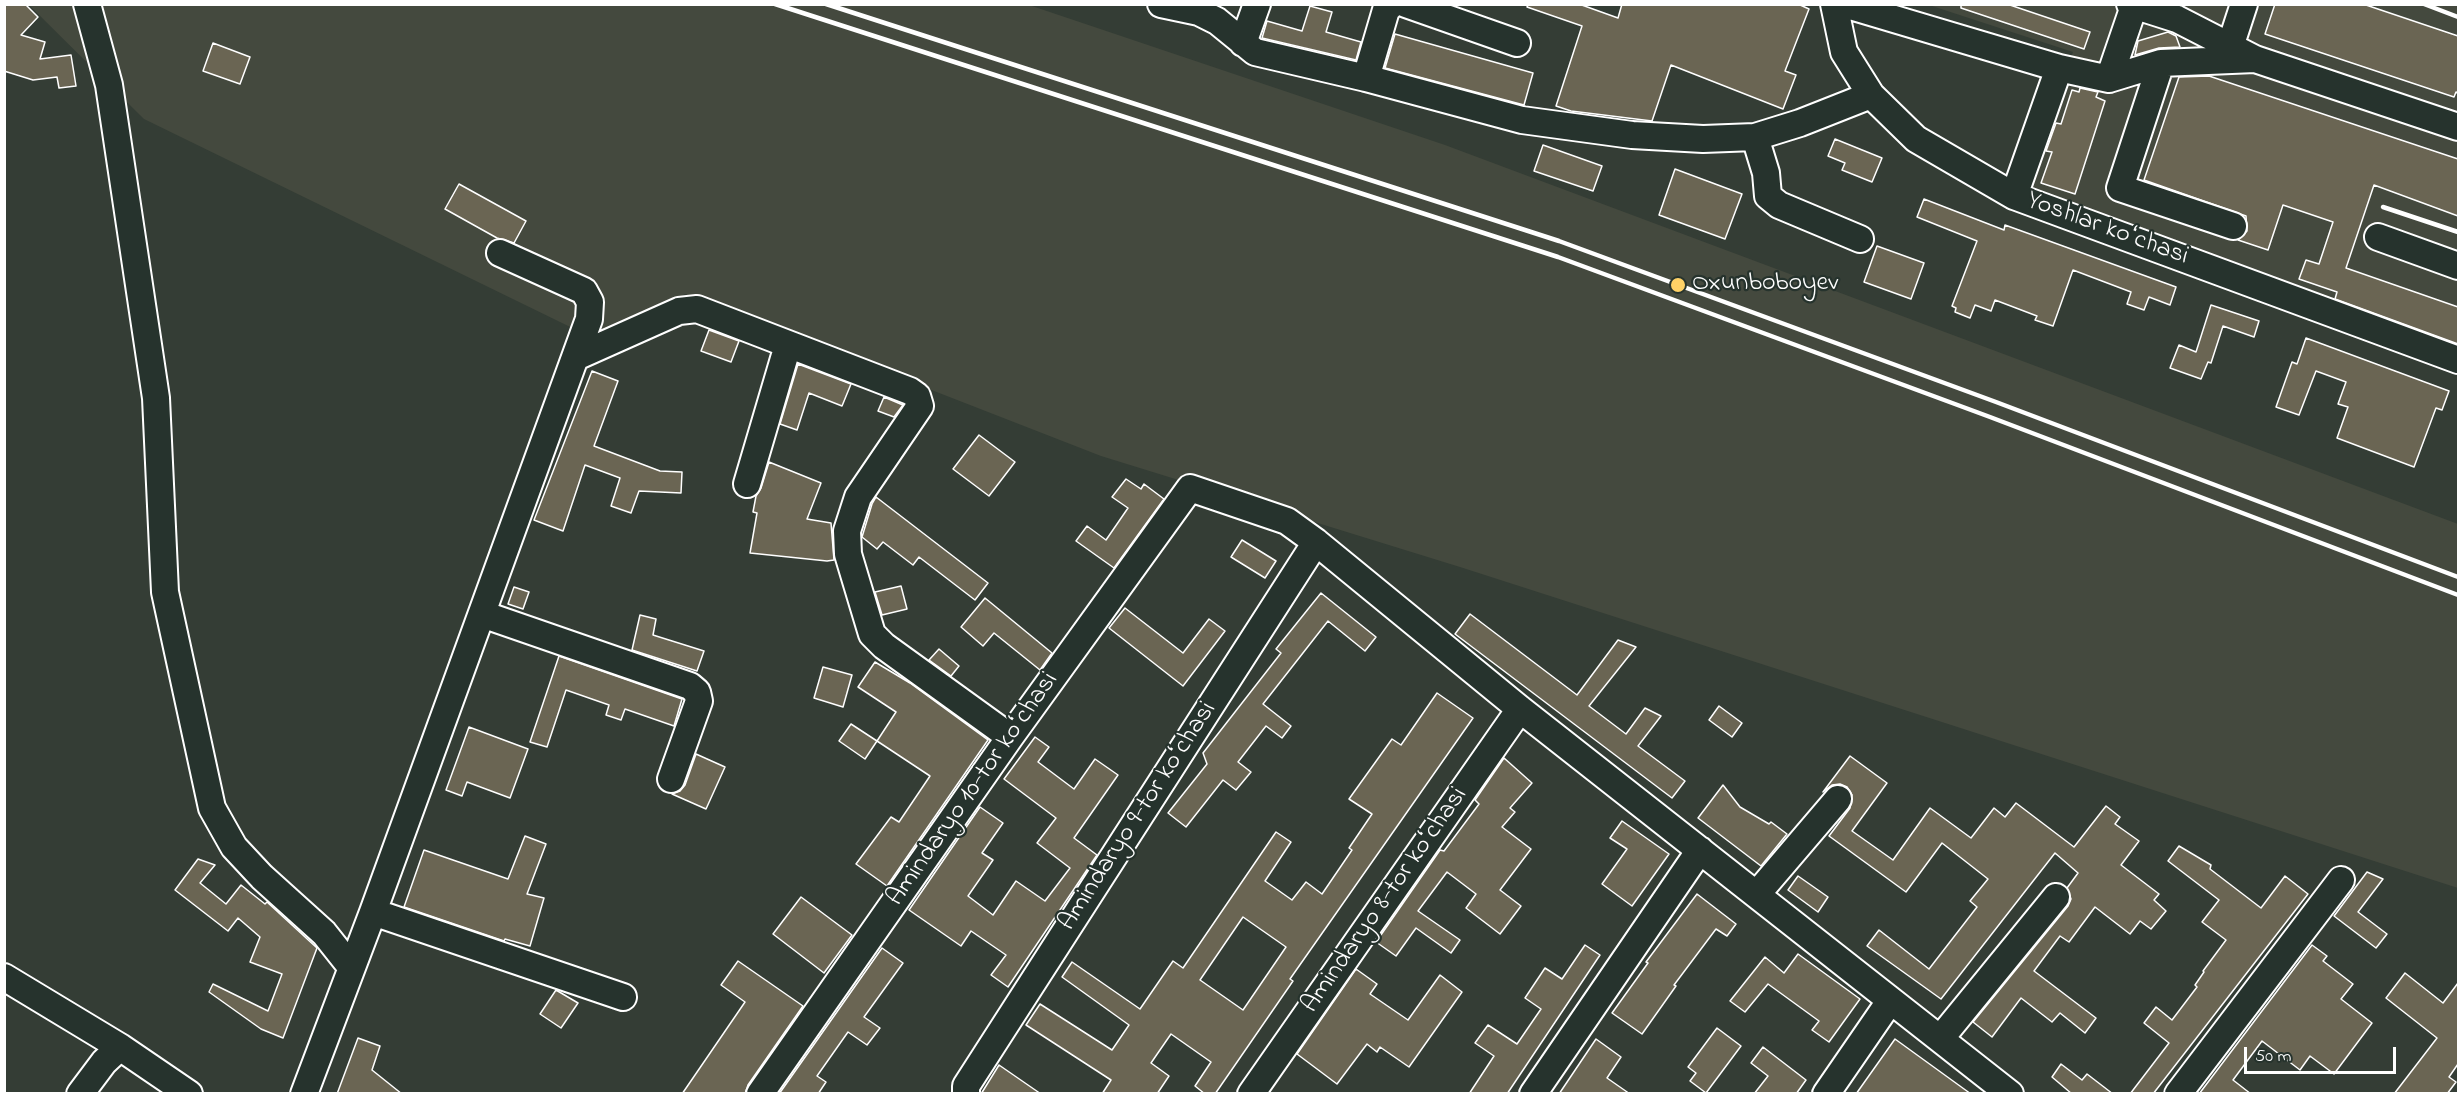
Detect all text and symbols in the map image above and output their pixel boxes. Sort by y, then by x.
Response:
street label: Yoshlar koʻchasi [2022,186,2192,274]
place label: Oxunboboyev [1692,269,1838,301]
marker: Oxunboboyev [1669,276,1687,294]
street label: Amindaryo 10-tor koʻchasi [881,667,1067,913]
street label: Amindaryo 9-tor koʻchasi [1053,697,1225,937]
street label: Amindaryo 8-tor koʻchasi [1296,782,1476,1020]
scale bar [2247,1035,2398,1073]
text: 50 m [2255,1044,2292,1070]

